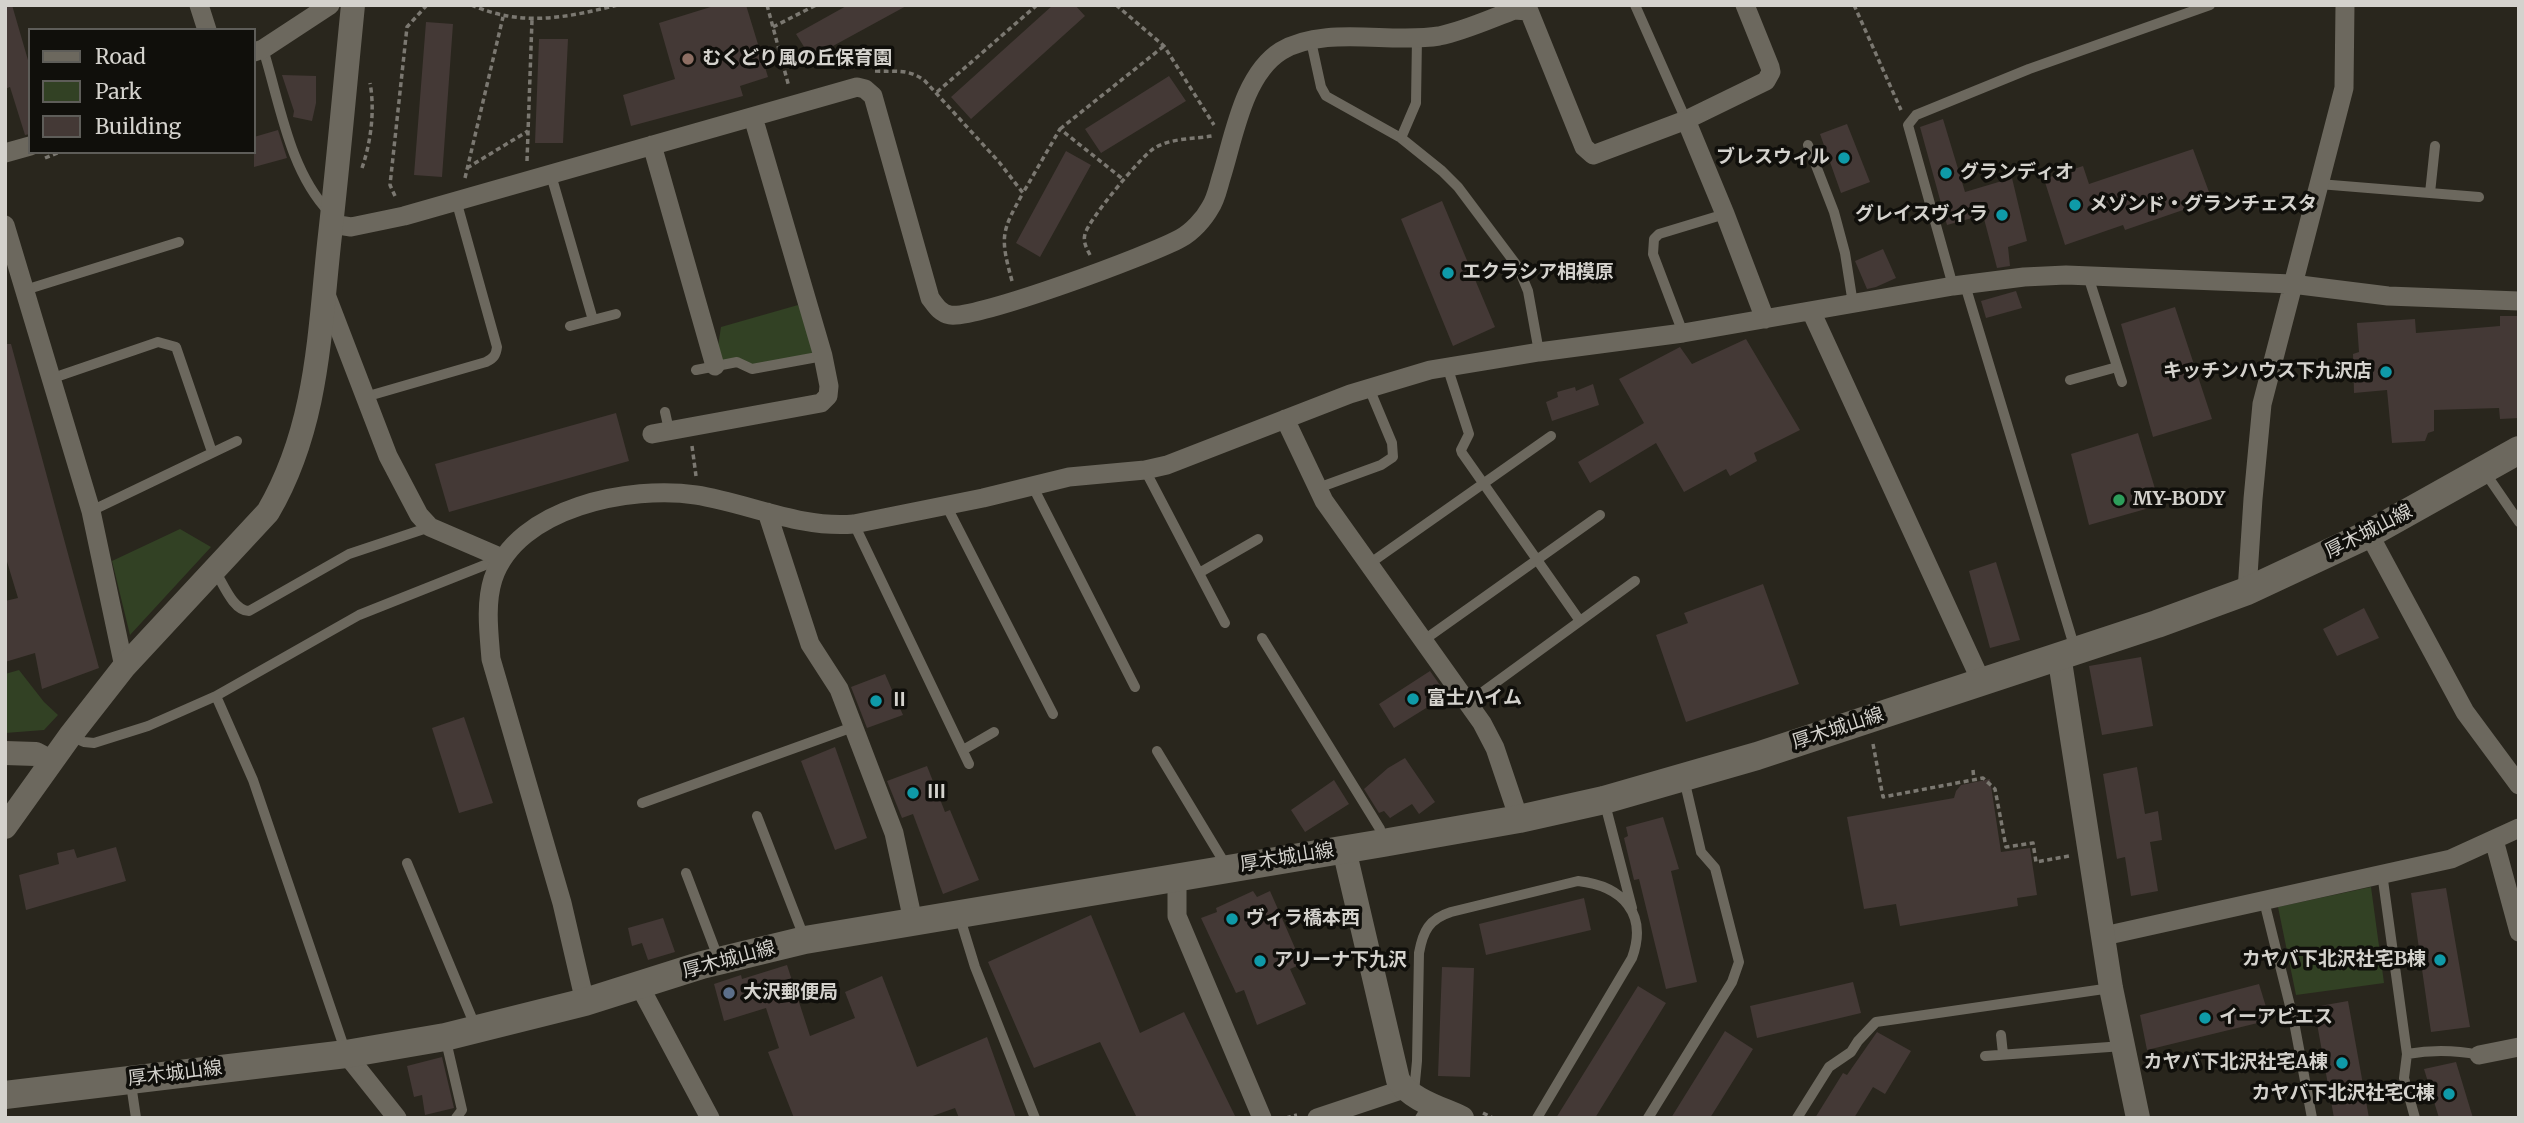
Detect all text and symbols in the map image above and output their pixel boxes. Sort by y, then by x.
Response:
legend [28,28,256,154]
text: Road [95,43,146,70]
place label: むくどり風の丘保育園 [702,48,892,70]
marker: むくどり風の丘保育園 [680,51,696,67]
text: Park [95,78,142,105]
text: Building [95,113,181,140]
place label: ブレスウィル [1716,147,1830,169]
marker: ブレスウィル [1836,150,1852,166]
place label: グランディオ [1960,162,2074,184]
marker: グランディオ [1938,165,1954,181]
place label: メゾンド・グランチェスタ [2089,194,2317,216]
marker: メゾンド・グランチェスタ [2067,197,2083,213]
place label: グレイスヴィラ [1855,204,1988,226]
marker: グレイスヴィラ [1994,207,2010,223]
place label: エクラシア相模原 [1462,262,1614,284]
marker: エクラシア相模原 [1440,265,1456,281]
place label: キッチンハウス下九沢店 [2163,361,2372,383]
marker: キッチンハウス下九沢店 [2378,364,2394,380]
place label: MY-BODY [2133,489,2225,511]
marker: MY-BODY [2111,492,2127,508]
street label: 厚木城山線 [2322,500,2416,564]
place label: 富士ハイム [1427,688,1522,710]
place label: Ⅱ [890,690,909,712]
marker: 富士ハイム [1405,691,1421,707]
marker: Ⅱ [868,693,884,709]
street label: 厚木城山線 [1789,703,1887,755]
place label: Ⅲ [927,782,946,804]
marker: Ⅲ [905,785,921,801]
street label: 厚木城山線 [1238,839,1336,877]
place label: ヴィラ橋本西 [1246,908,1360,930]
marker: ヴィラ橋本西 [1224,911,1240,927]
street label: 厚木城山線 [680,937,778,983]
place label: カヤバ下北沢社宅B棟 [2242,949,2426,971]
place label: アリーナ下九沢 [1274,950,1407,972]
marker: カヤバ下北沢社宅B棟 [2432,952,2448,968]
marker: アリーナ下九沢 [1252,953,1268,969]
place label: 大沢郵便局 [743,982,838,1004]
marker: 大沢郵便局 [721,985,737,1001]
place label: イーアビエス [2219,1007,2333,1029]
marker: イーアビエス [2197,1010,2213,1026]
place label: カヤバ下北沢社宅A棟 [2144,1052,2328,1074]
marker: カヤバ下北沢社宅A棟 [2334,1055,2350,1071]
street label: 厚木城山線 [126,1057,224,1091]
place label: カヤバ下北沢社宅C棟 [2251,1083,2435,1105]
marker: カヤバ下北沢社宅C棟 [2441,1086,2457,1102]

